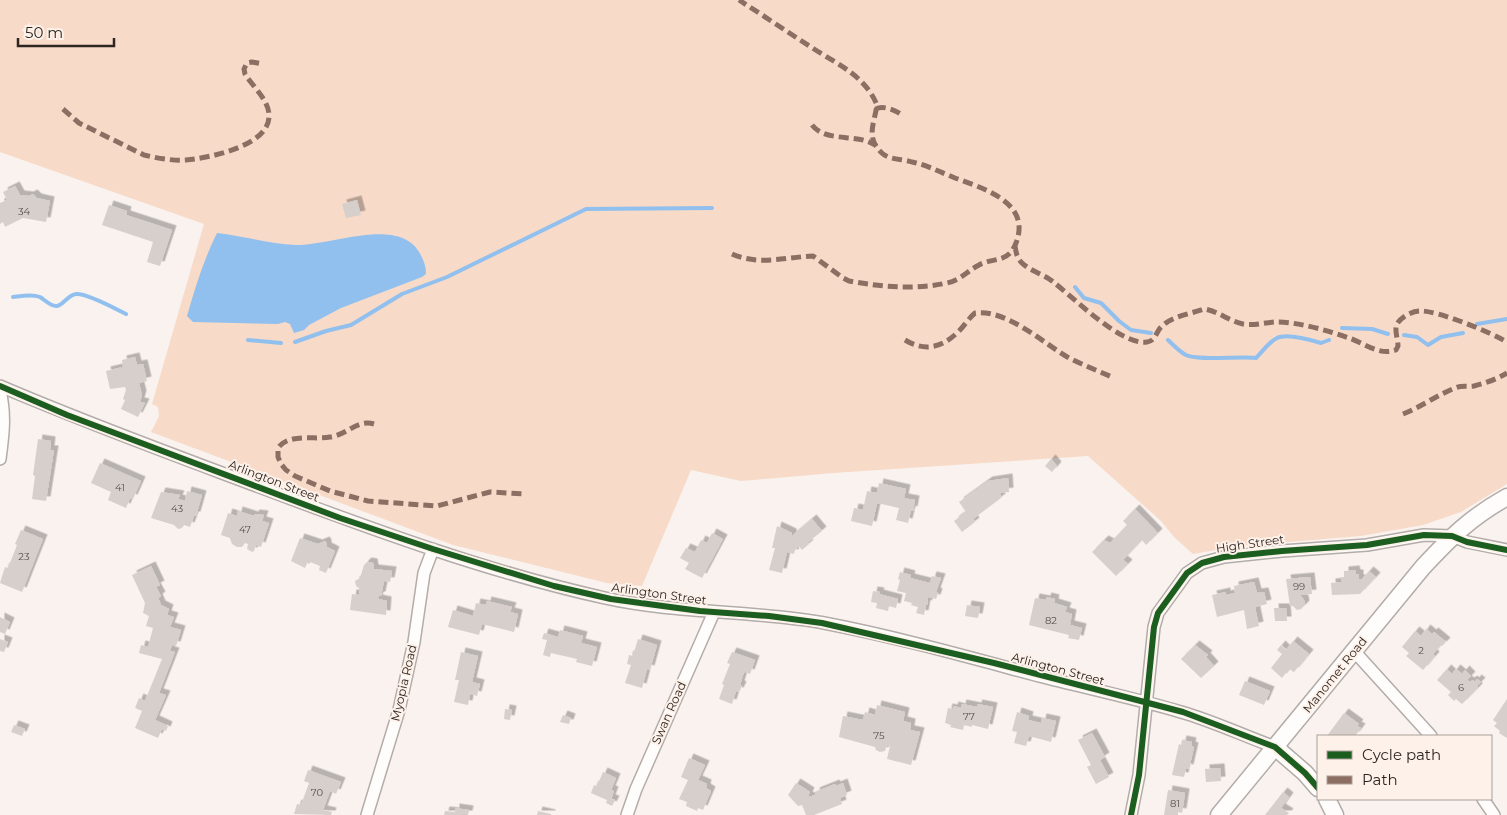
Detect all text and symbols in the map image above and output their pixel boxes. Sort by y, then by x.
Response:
scale bar [18,15,114,47]
text: 50 m [25,23,63,42]
house number: 34 [18,205,31,218]
street label: Arlington Street [227,456,322,505]
house number: 41 [115,481,125,494]
house number: 43 [171,502,183,515]
house number: 47 [239,523,251,536]
street label: High Street [1215,531,1285,556]
house number: 23 [18,550,30,563]
street label: Arlington Street [611,579,708,608]
house number: 99 [1293,580,1305,593]
house number: 82 [1045,614,1057,627]
street label: Manomet Road [1299,634,1370,716]
street label: Myopia Road [387,643,420,723]
house number: 2 [1418,644,1424,657]
street label: Arlington Street [1010,649,1106,688]
street label: Swan Road [648,679,689,747]
house number: 6 [1458,681,1464,694]
house number: 77 [963,710,975,723]
house number: 75 [873,729,885,742]
legend [1317,735,1492,800]
text: Cycle path [1362,745,1441,764]
text: Path [1362,770,1398,789]
house number: 70 [311,786,324,799]
house number: 81 [1170,797,1180,810]

